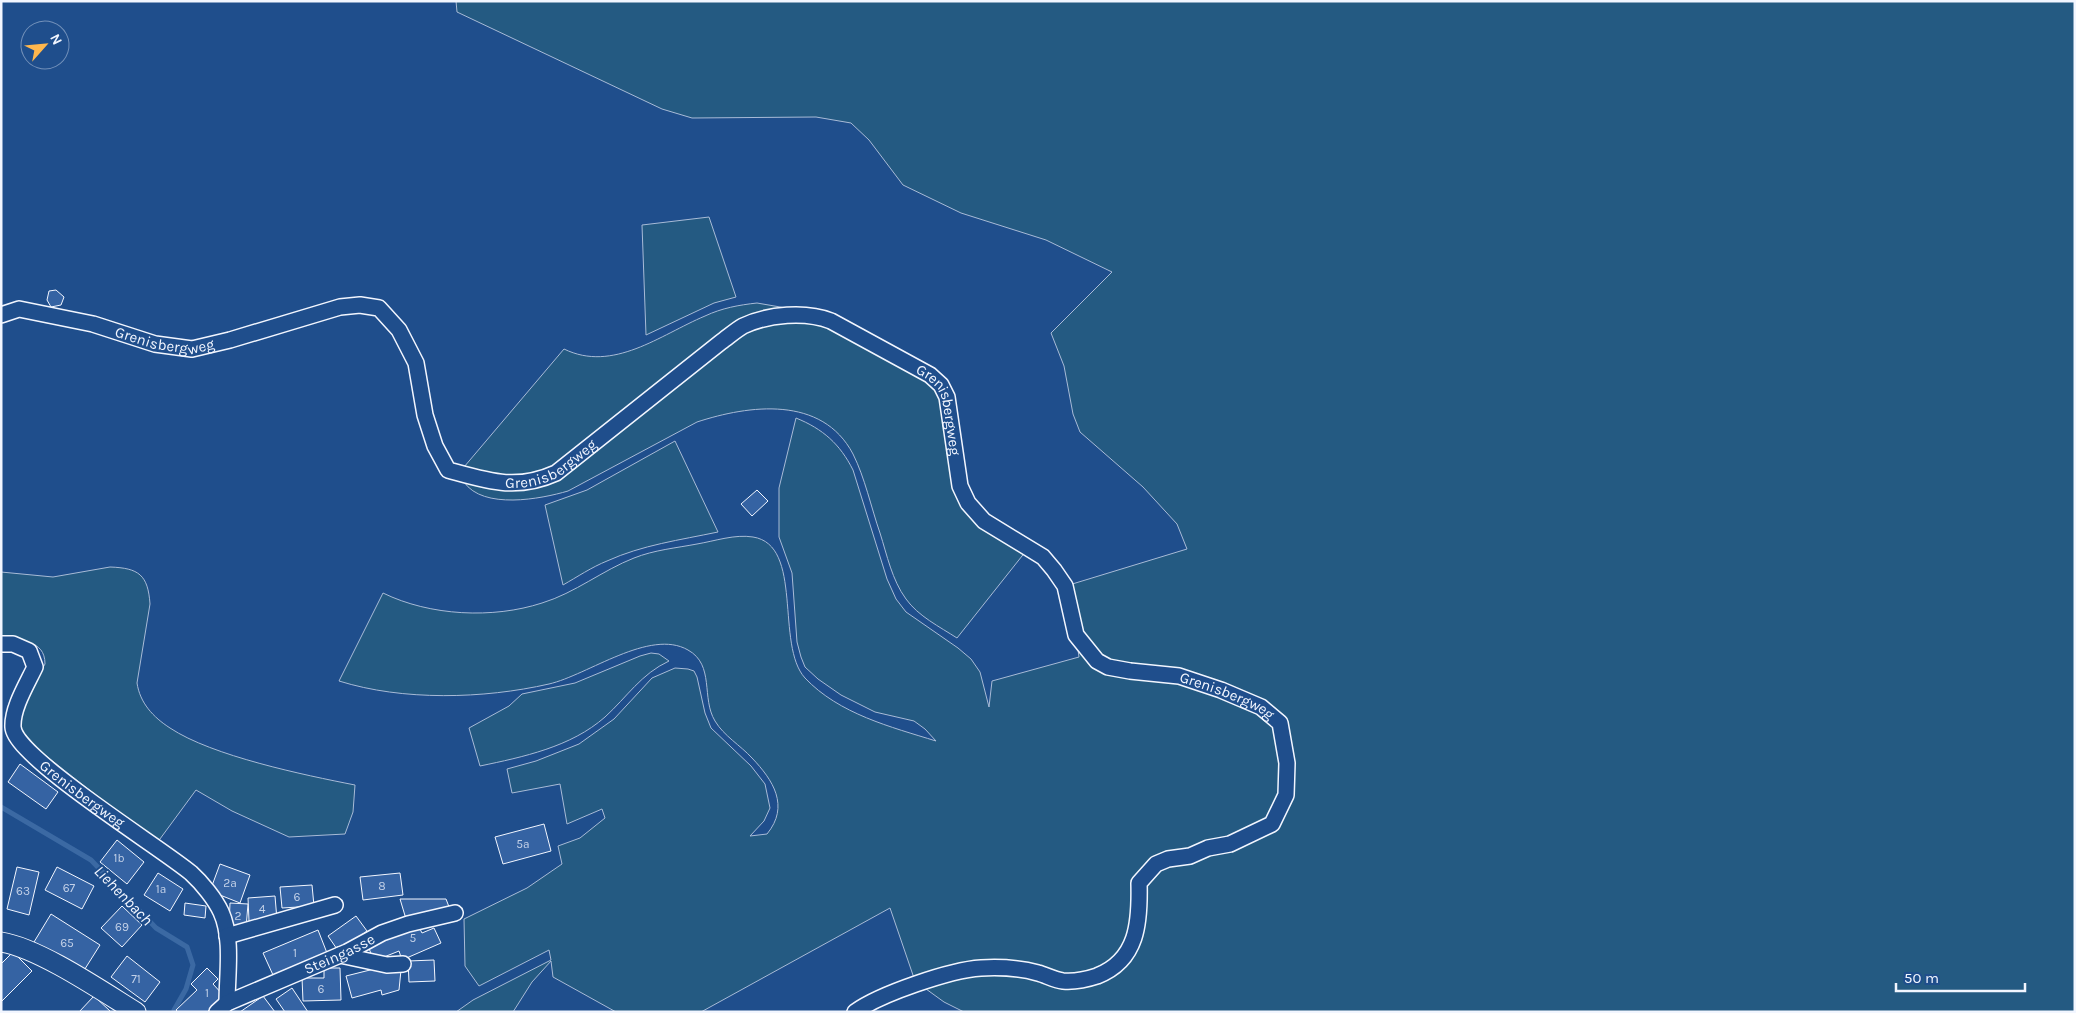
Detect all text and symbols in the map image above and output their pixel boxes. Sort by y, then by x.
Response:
north arrow [20,20,70,70]
text: N [46,31,66,48]
street label: Grenisbergweg [113,323,217,359]
street label: Grenisbergweg [913,360,965,457]
street label: Grenisbergweg [505,435,601,492]
street label: Grenisbergweg [1177,668,1279,724]
street label: Grenisbergweg [36,756,129,832]
house number: 5a [516,837,530,851]
house number: 1b [113,851,125,865]
water label: Liehenbach [90,861,157,929]
house number: 2a [223,876,237,890]
house number: 8 [378,879,386,893]
house number: 67 [63,881,76,895]
house number: 1a [156,882,166,896]
house number: 63 [16,884,30,898]
house number: 6 [294,890,301,904]
house number: 4 [259,902,266,916]
house number: 2 [235,909,242,923]
house number: 69 [115,920,129,934]
street label: Steingasse [301,930,378,978]
house number: 5 [410,931,417,945]
house number: 65 [60,936,74,950]
house number: 1 [293,946,297,960]
scale bar [1896,960,2025,992]
text: 50 m [1904,969,1939,987]
house number: 71 [131,972,141,986]
house number: 6 [318,982,325,996]
house number: 1 [205,986,209,1000]

